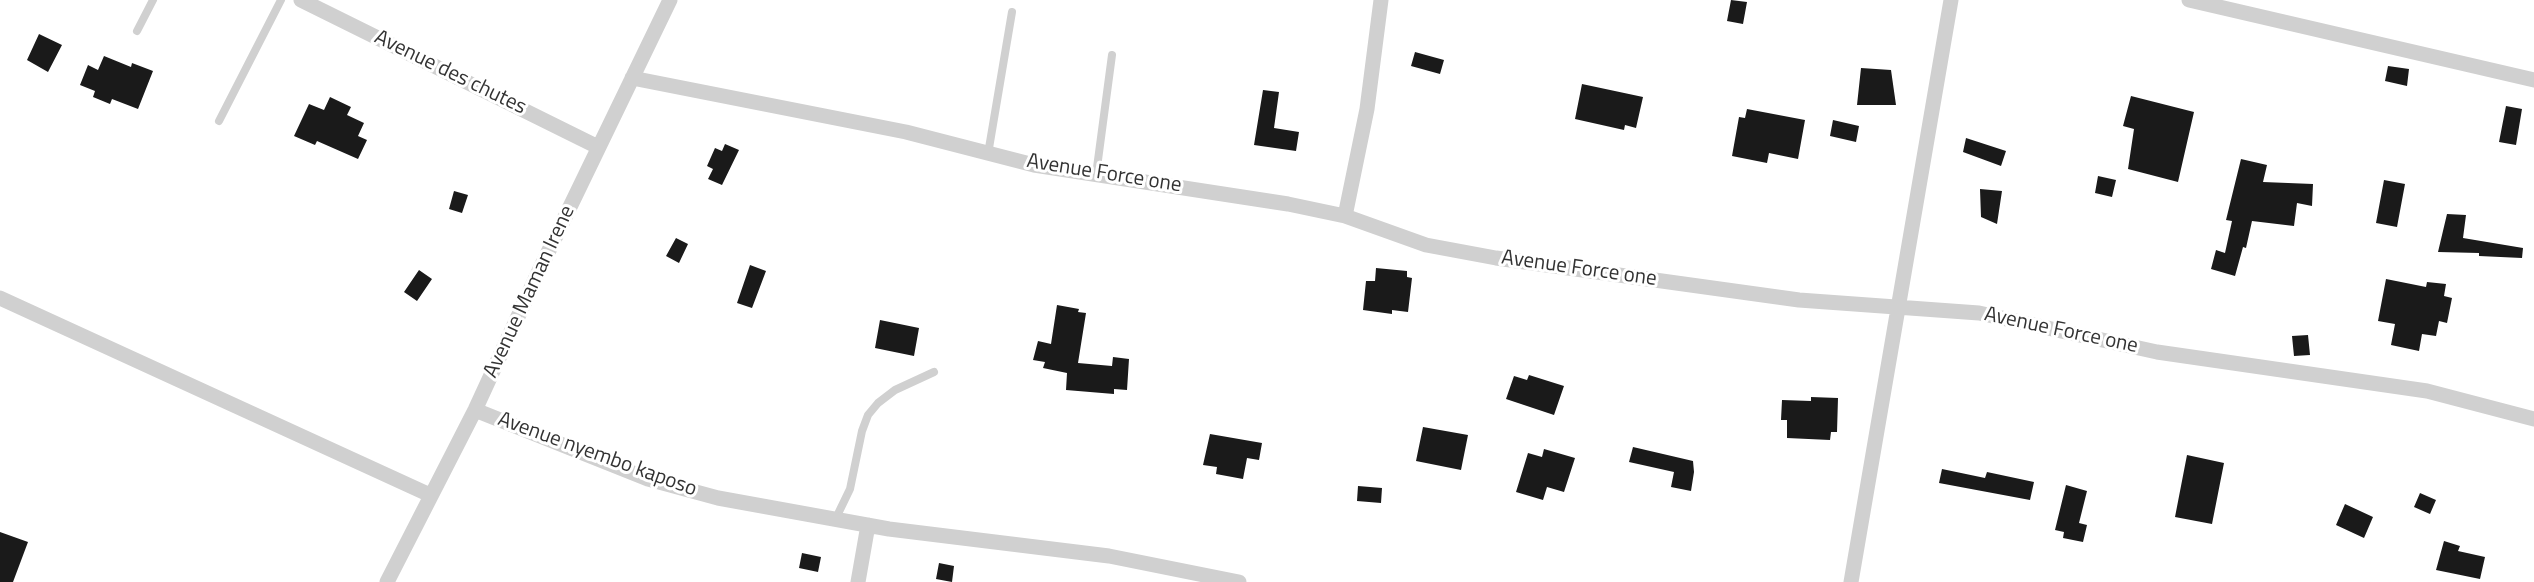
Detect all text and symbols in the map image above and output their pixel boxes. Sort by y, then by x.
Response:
street label: Avenue des chutes [370,25,530,121]
street label: Avenue Force one [1025,149,1183,199]
street label: Avenue Maman Irene [479,202,581,382]
street label: Avenue Force one [1500,246,1658,292]
street label: Avenue Force one [1982,302,2140,360]
street label: Avenue nyembo kaposo [494,407,700,503]

